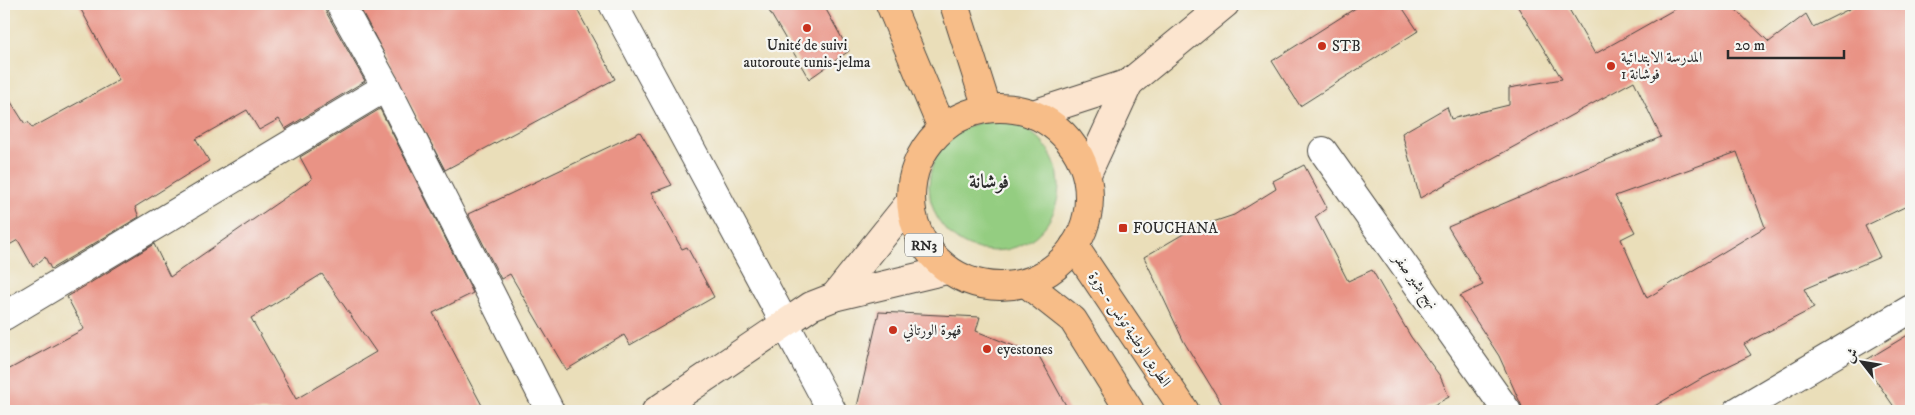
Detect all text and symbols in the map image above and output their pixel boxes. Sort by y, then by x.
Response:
marker: Unité de suivi autoroute tunis-jelma [801,22,813,34]
scale bar [1728,28,1844,60]
place label: Unité de suivi autoroute tunis-jelma [744,36,871,72]
text: 20 m [1735,36,1765,55]
place label: STB [1332,37,1361,56]
marker: STB [1316,40,1328,52]
place label: المدرسة الابتدائية فوشانة 1 [1621,48,1702,84]
marker: المدرسة الابتدائية فوشانة 1 [1605,60,1617,72]
district label: فوشانة [969,170,1009,195]
place label: FOUCHANA [1133,219,1218,238]
marker: FOUCHANA [1117,222,1129,234]
road number: RN3 [905,234,943,256]
street label: نهج بشير صفر [1385,248,1442,315]
street label: الطريق الوطنية تونس - حزوة [1084,268,1175,391]
place label: قهوة الورتاني [903,321,962,342]
marker: قهوة الورتاني [887,324,899,336]
north arrow [1838,338,1888,388]
place label: eyestones [997,340,1053,359]
marker: eyestones [981,343,993,355]
text: ش [1840,345,1863,366]

